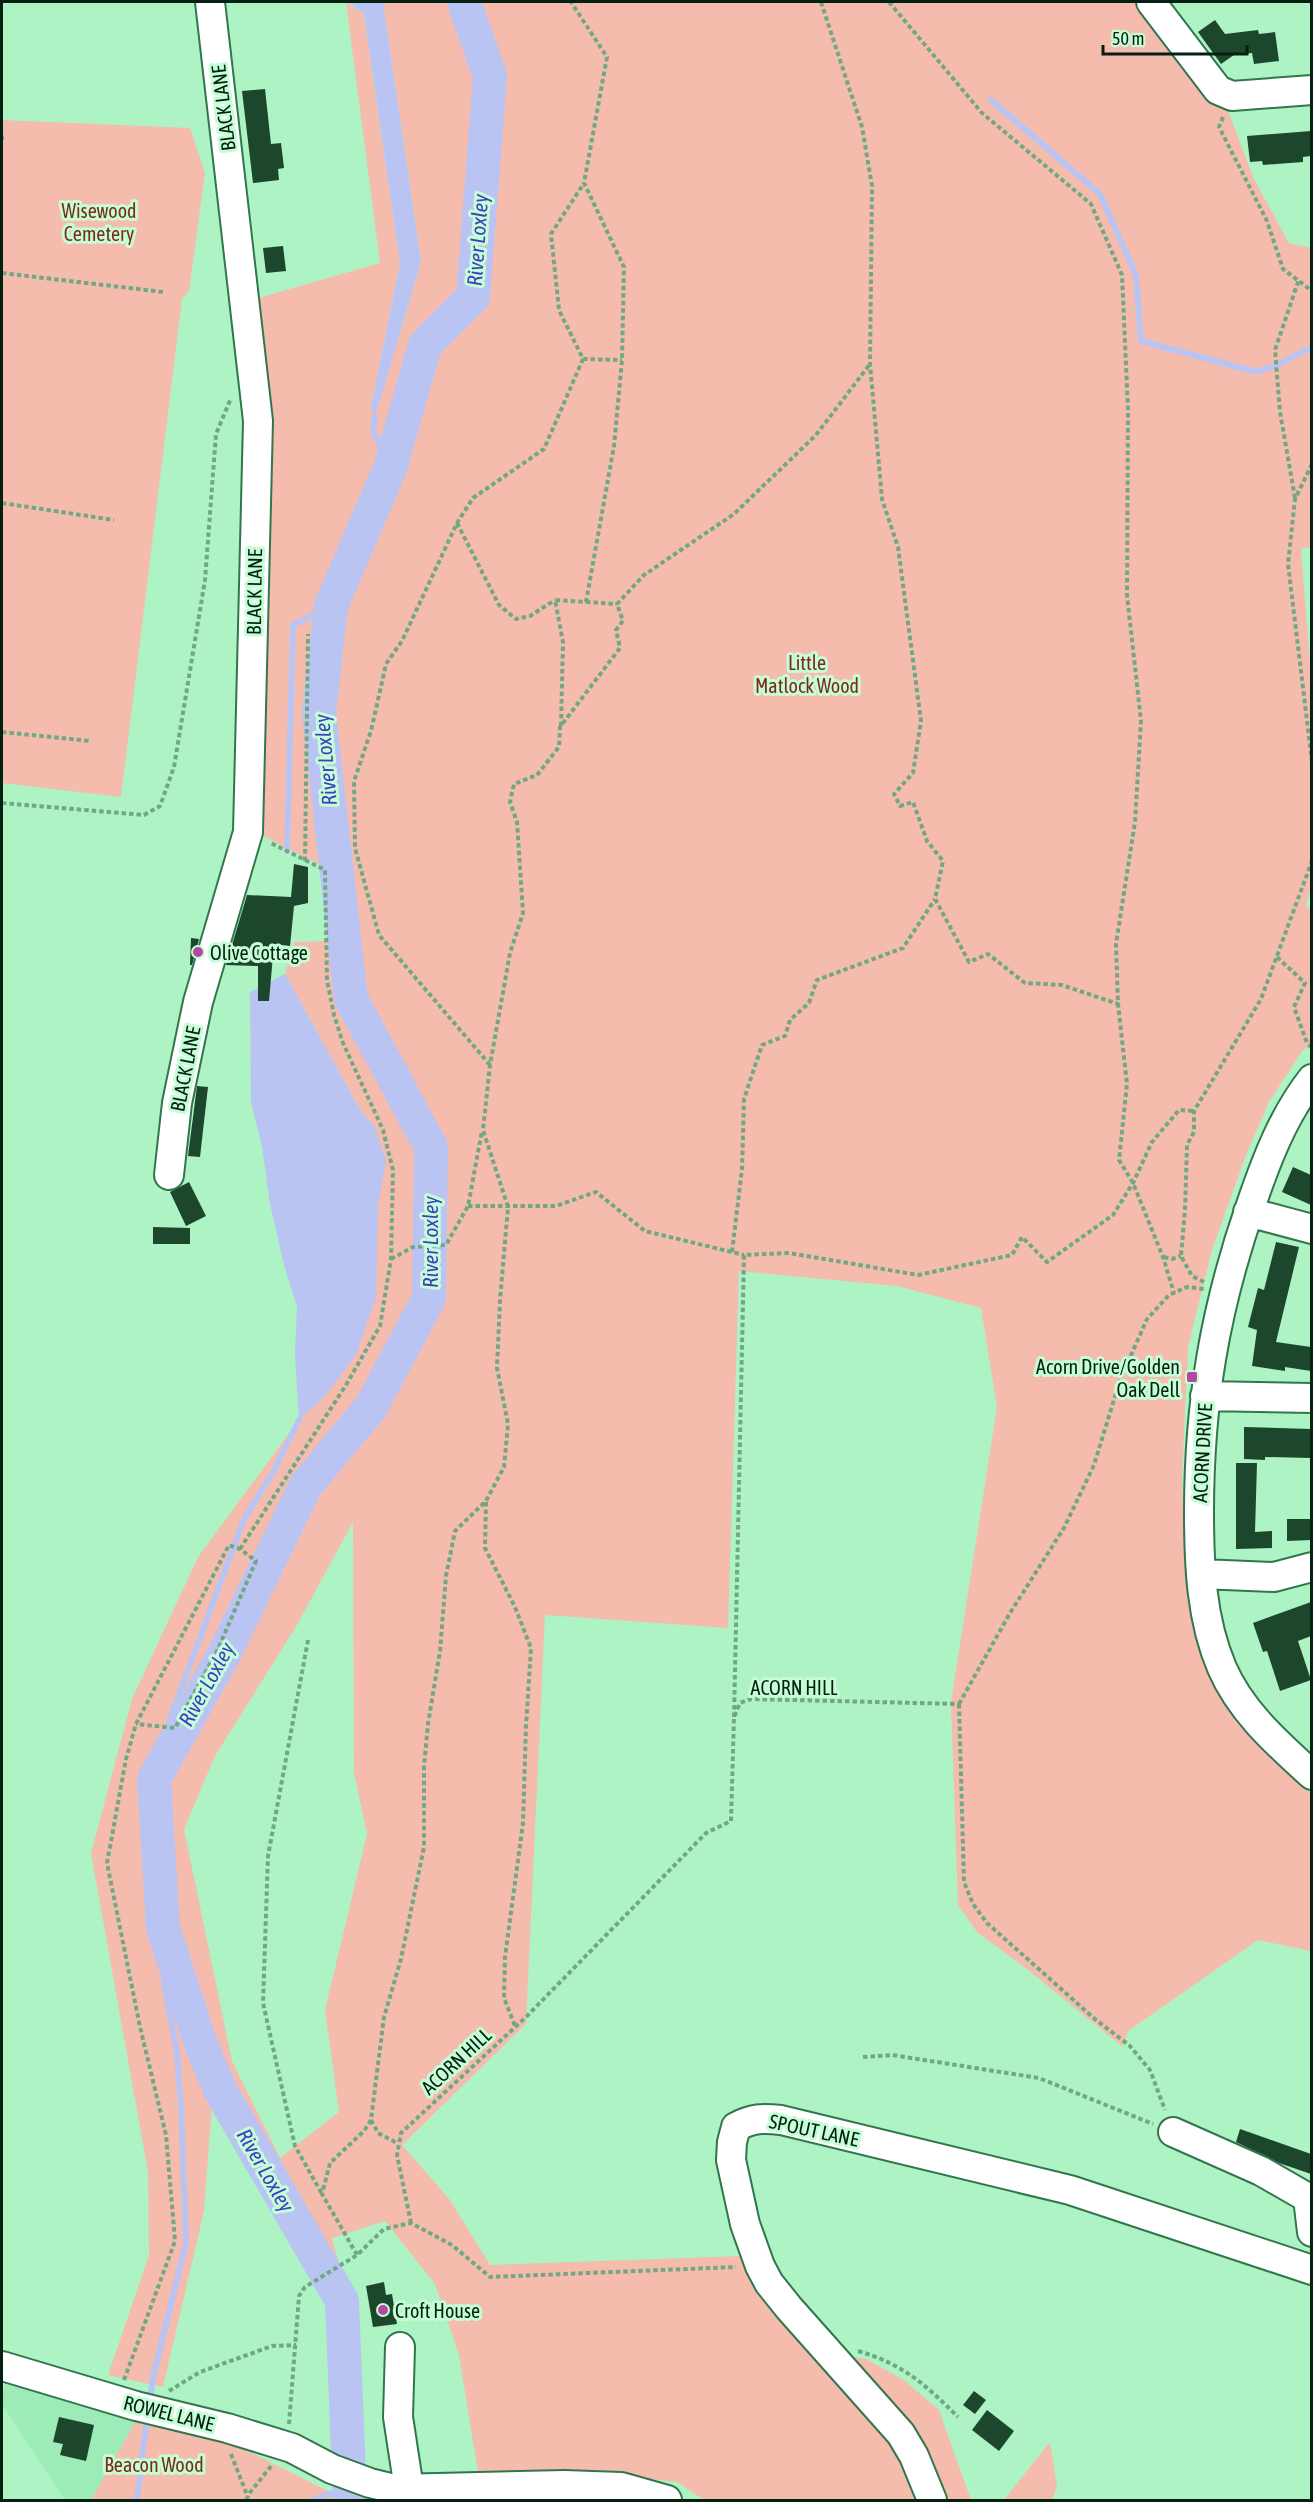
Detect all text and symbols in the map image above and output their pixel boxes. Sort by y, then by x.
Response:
scale bar [1103,18,1247,56]
text: 50 m [1112,28,1144,49]
street label: BLACK LANE [206,63,240,152]
water label: River Loxley [462,193,492,287]
park label: Wisewood Cemetery [61,199,137,245]
street label: BLACK LANE [242,548,266,635]
park label: Little Matlock Wood [755,651,859,697]
water label: River Loxley [309,713,341,807]
place label: Olive Cottage [210,941,308,964]
marker: Olive Cottage [191,945,205,959]
street label: BLACK LANE [165,1024,205,1114]
water label: River Loxley [418,1196,442,1288]
place label: Acorn Drive/Golden Oak Dell [1036,1355,1181,1401]
marker: Acorn Drive/Golden Oak Dell [1185,1370,1199,1384]
street label: ACORN DRIVE [1188,1402,1216,1503]
water label: River Loxley [173,1638,239,1730]
street label: ACORN HILL [751,1676,838,1699]
street label: ACORN HILL [416,2023,496,2099]
street label: SPOUT LANE [767,2109,861,2151]
water label: River Loxley [233,2124,300,2216]
place label: Croft House [395,2299,480,2322]
marker: Croft House [376,2303,390,2317]
street label: ROWEL LANE [121,2391,217,2435]
park label: Beacon Wood [104,2453,204,2476]

